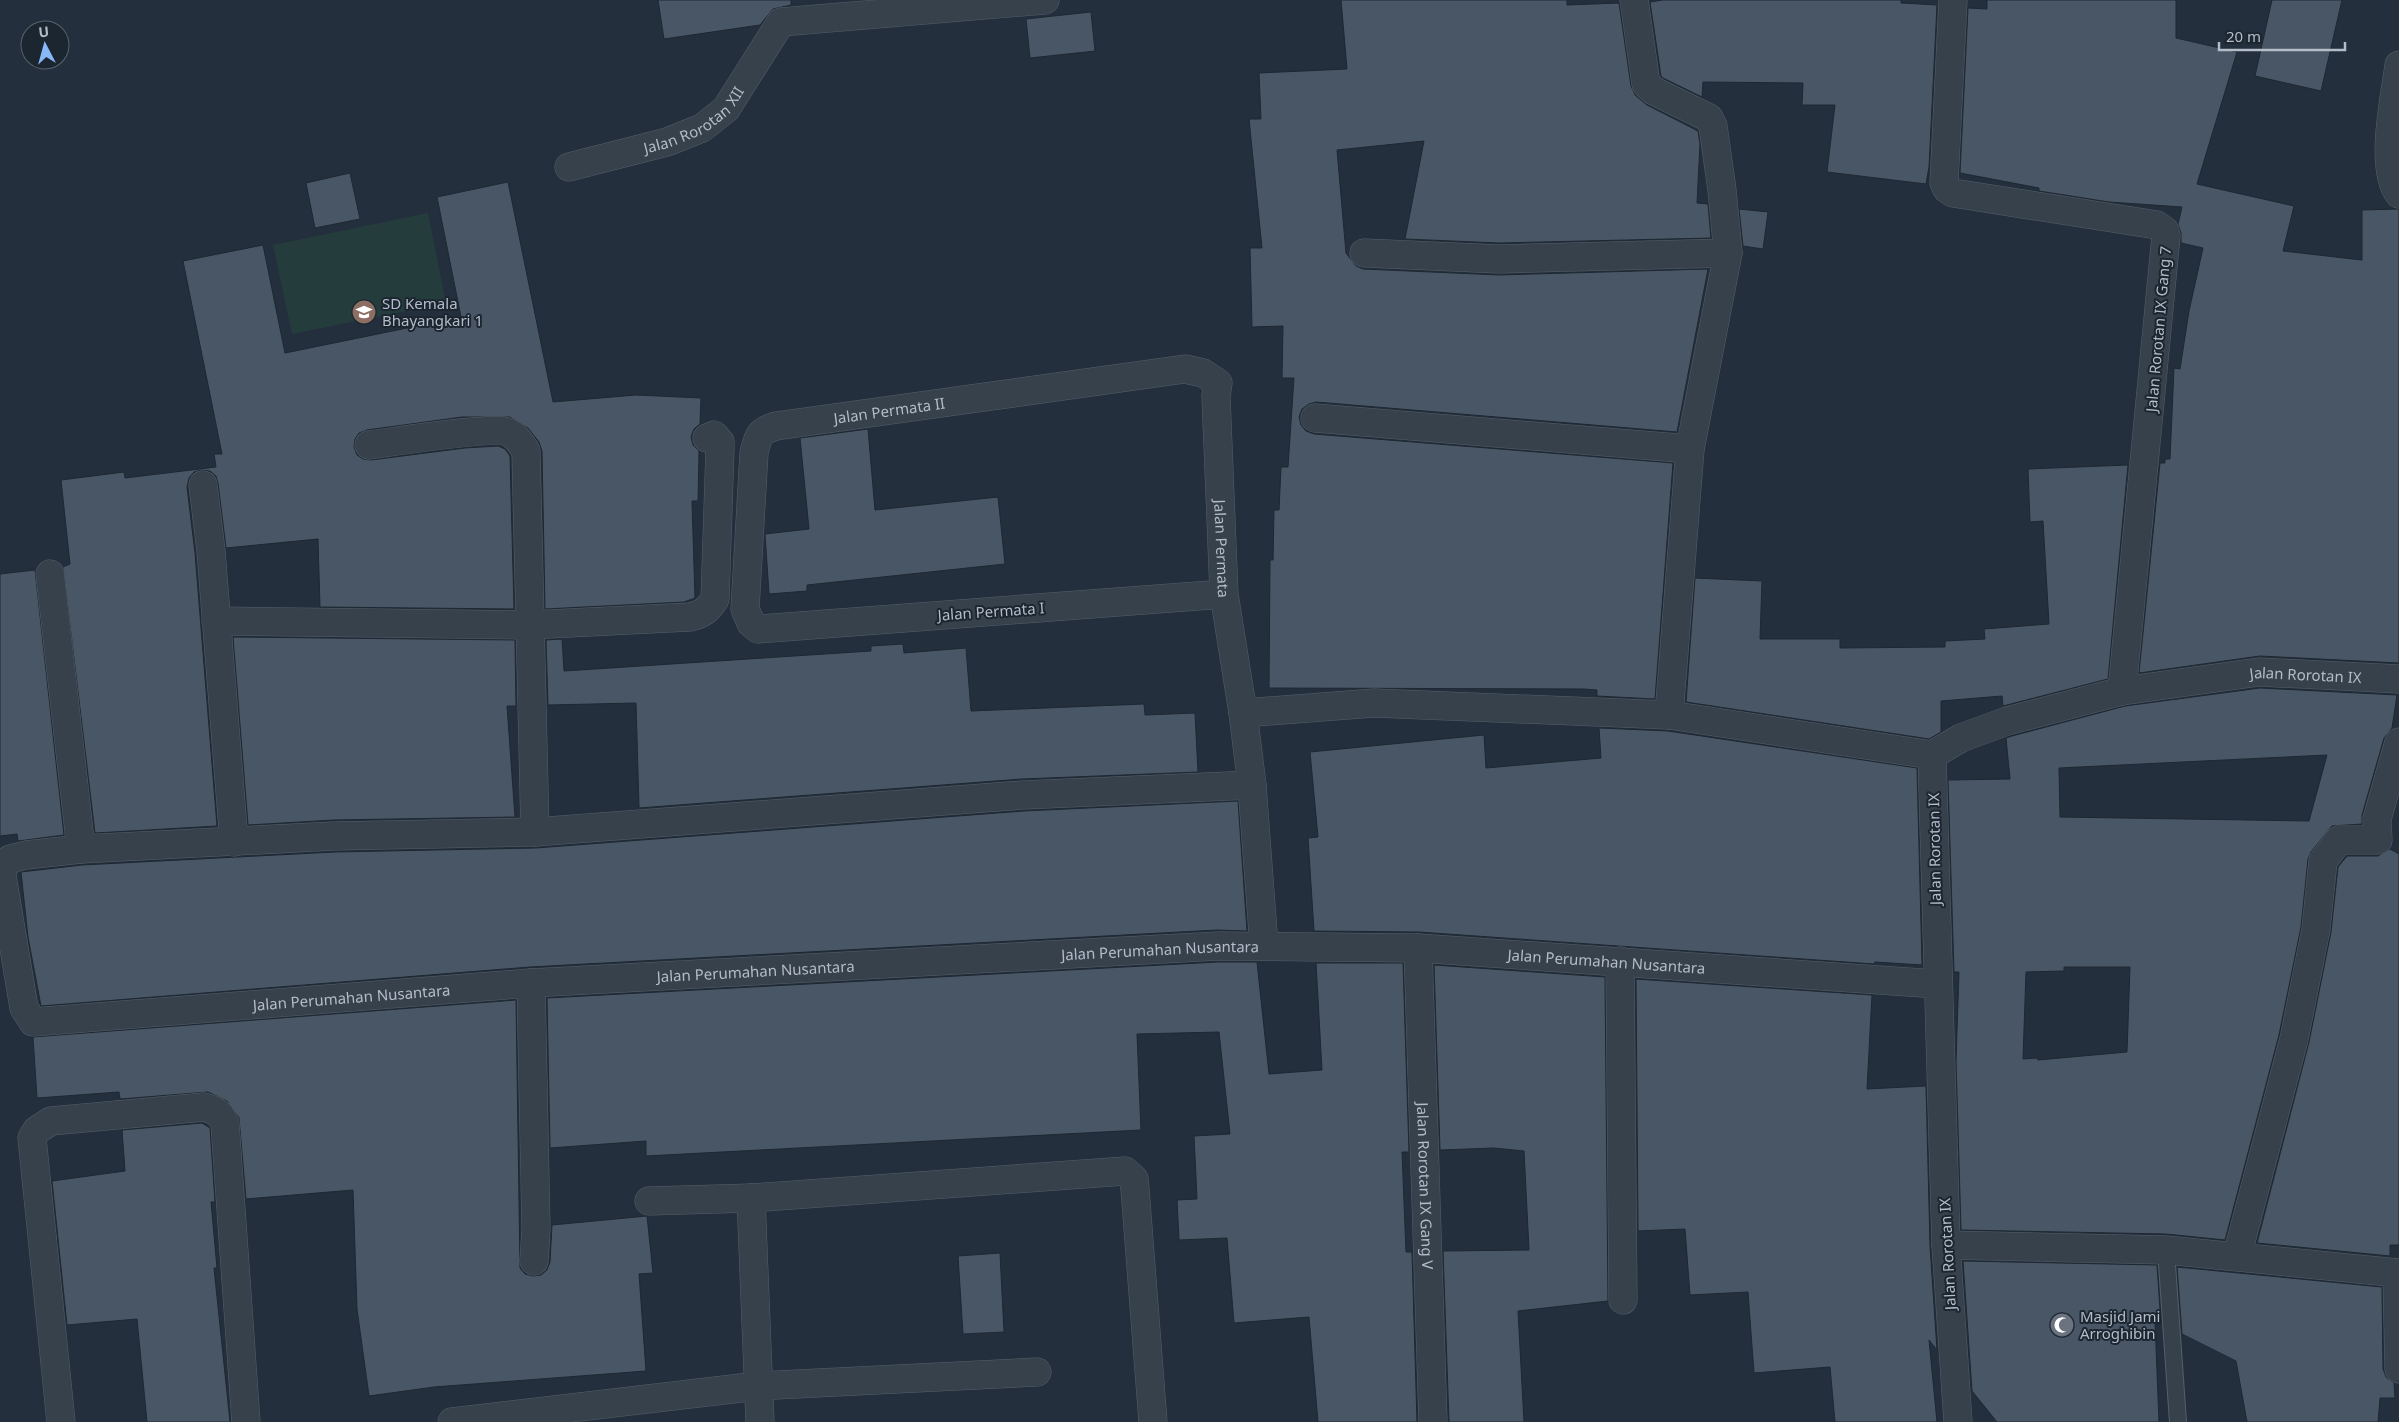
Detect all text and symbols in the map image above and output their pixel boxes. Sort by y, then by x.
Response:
north arrow [20,20,70,70]
scale bar [2219,20,2345,52]
text: U [37,22,50,42]
text: 20 m [2226,26,2261,46]
street label: Jalan Rorotan XII [639,82,748,158]
street label: Jalan Rorotan IX Gang 7 [2141,245,2175,415]
place label: SD Kemala Bhayangkari 1 [382,293,483,330]
school or university icon: SD Kemala Bhayangkari 1 [351,299,377,325]
street label: Jalan Permata II [830,393,946,428]
street label: Jalan Permata [1210,497,1234,598]
street label: Jalan Permata I [935,597,1045,625]
street label: Jalan Rorotan IX [2246,662,2362,687]
street label: Jalan Rorotan IX [1923,793,1945,907]
street label: Jalan Perumahan Nusantara [1059,936,1259,965]
street label: Jalan Perumahan Nusantara [1505,944,1706,978]
street label: Jalan Perumahan Nusantara [654,956,855,986]
street label: Jalan Perumahan Nusantara [250,979,451,1015]
street label: Jalan Rorotan IX Gang V [1413,1100,1438,1270]
street label: Jalan Rorotan IX [1934,1197,1960,1313]
place label: Masjid Jami Arroghibin [2080,1306,2160,1343]
mosque icon: Masjid Jami Arroghibin [2049,1312,2075,1338]

